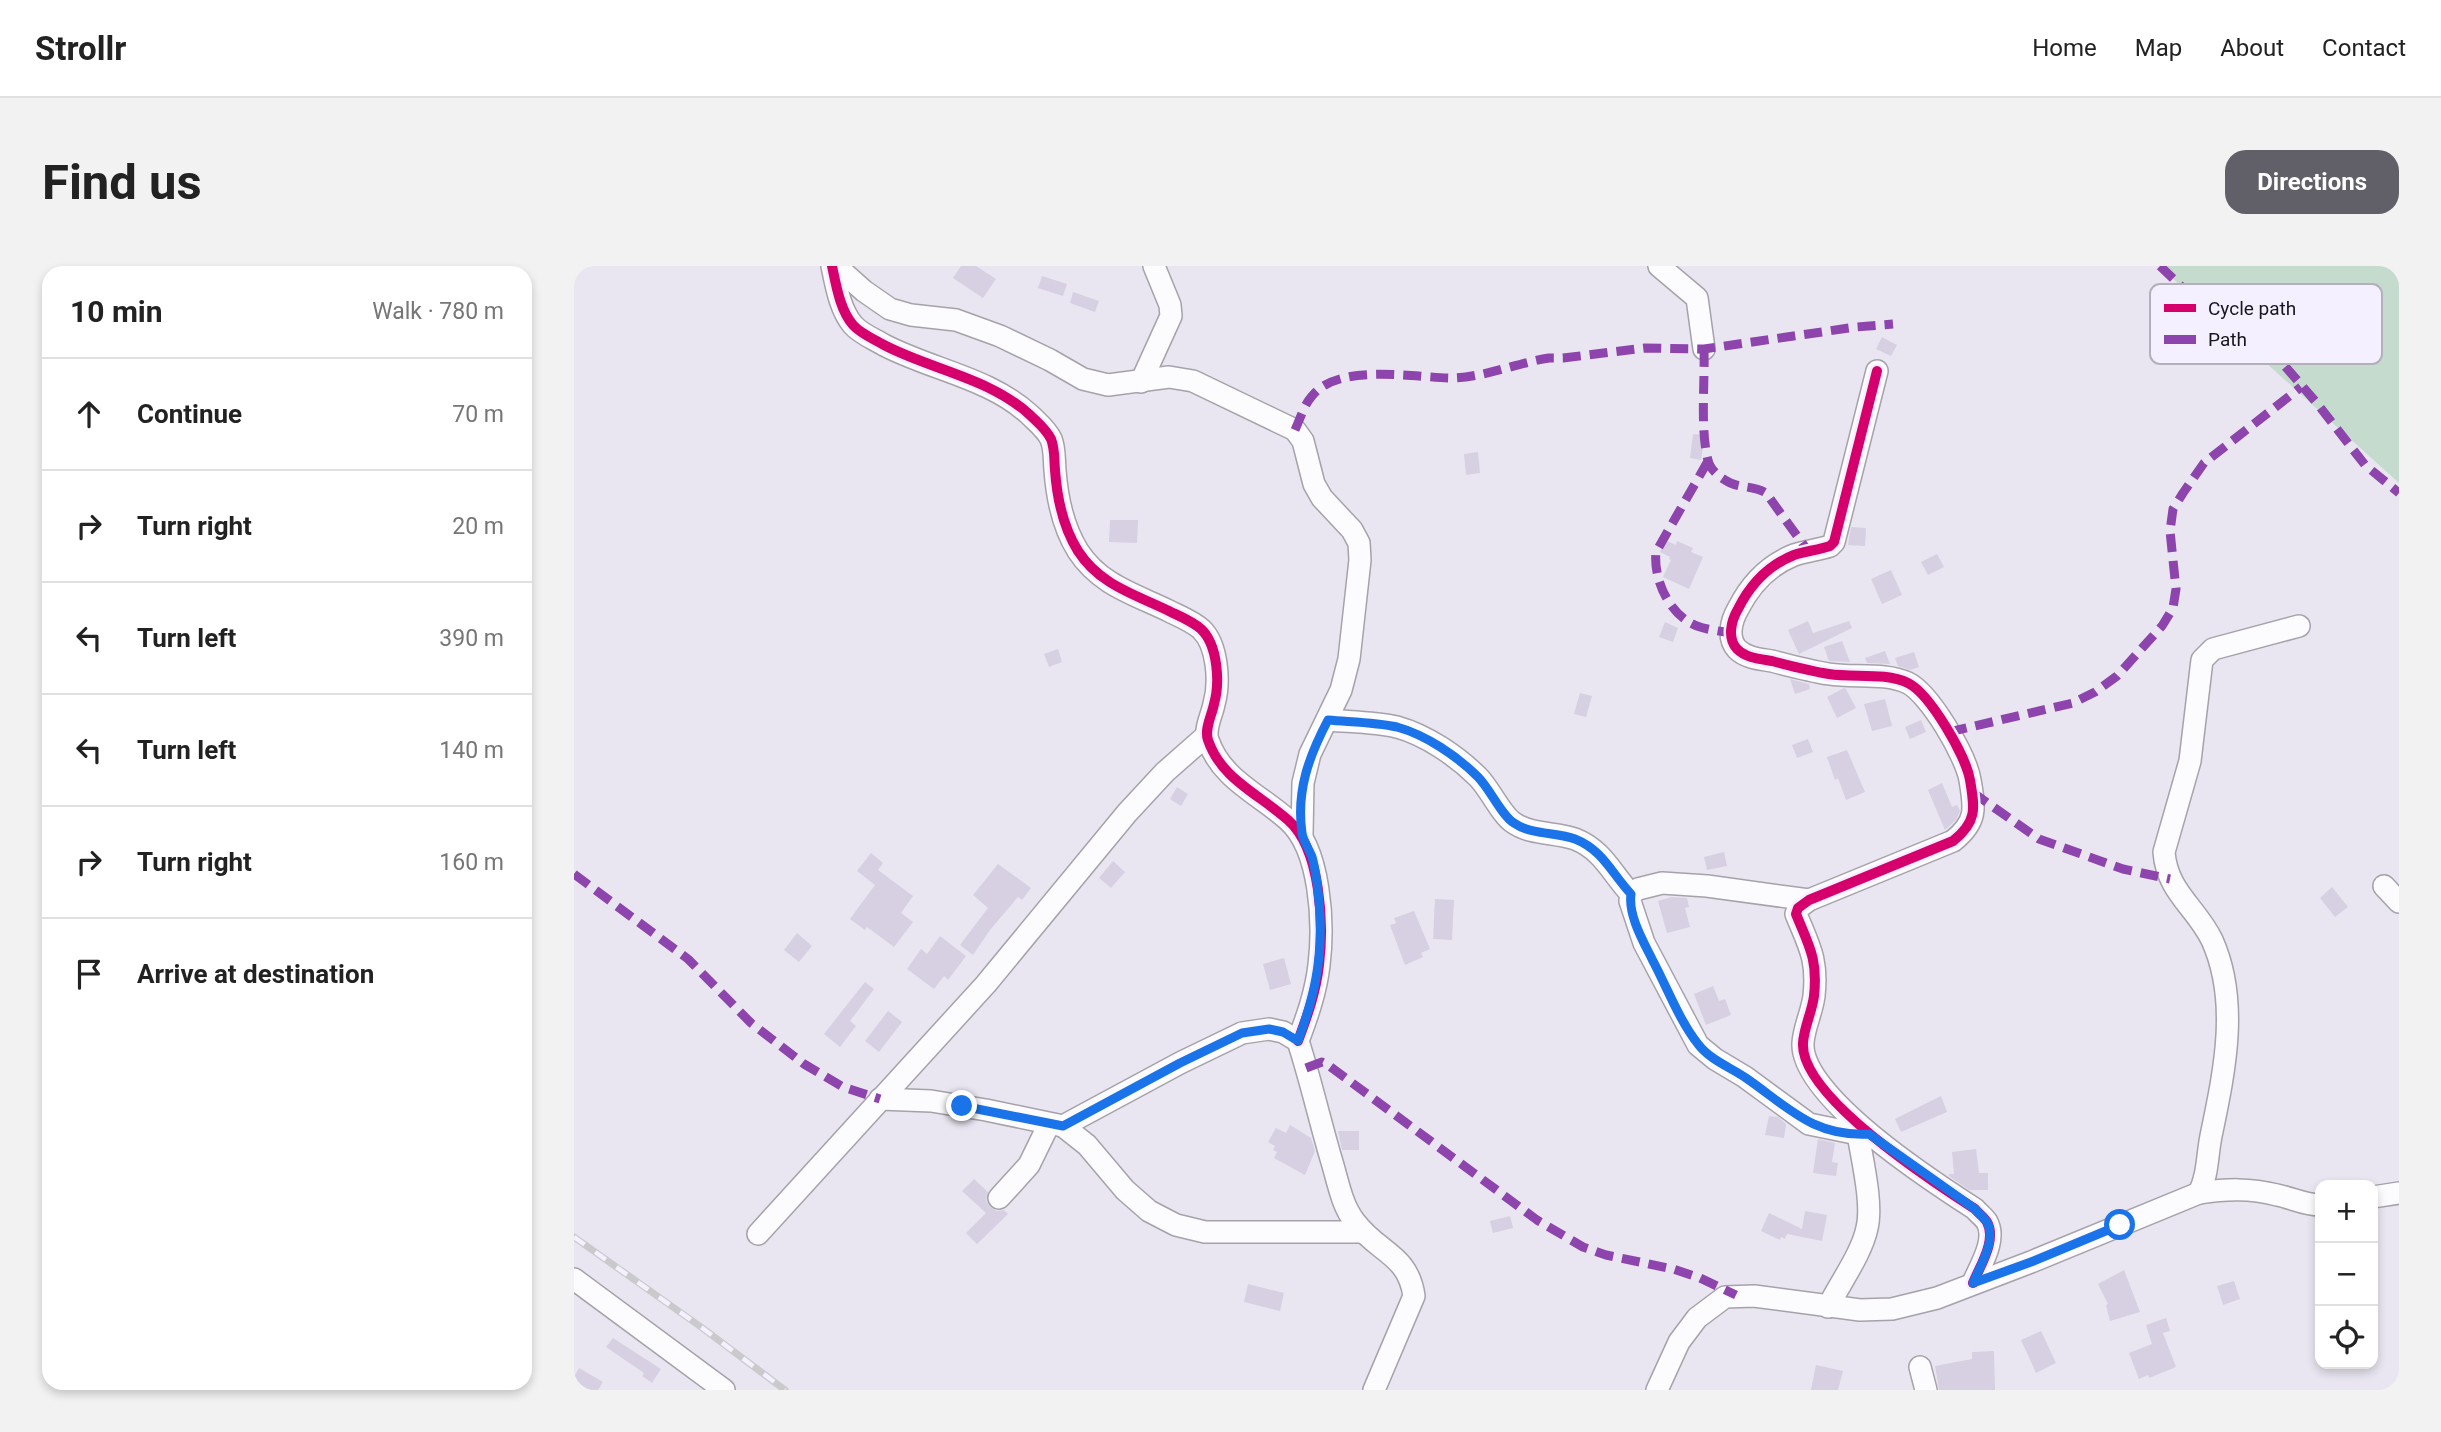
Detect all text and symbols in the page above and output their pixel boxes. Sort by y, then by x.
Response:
text: Strollr [35,29,126,68]
text: Home [2032,34,2097,62]
text: Map [2135,34,2182,62]
text: About [2220,34,2284,62]
text: Contact [2322,34,2406,62]
button: Directions [2225,150,2399,214]
text: Find us [42,154,202,211]
legend [2150,284,2382,364]
text: 10 min [70,294,163,329]
text: Cycle path [2208,297,2296,320]
text: Walk · 780 m [372,298,504,325]
text: Path [2208,328,2247,351]
icon: ahead [70,395,108,433]
text: Continue [137,399,242,429]
text: 70 m [452,401,504,428]
icon: right [70,507,108,545]
text: Turn right [137,511,252,541]
text: 20 m [452,513,504,540]
icon: left [70,619,108,657]
text: Turn left [137,623,236,653]
text: 390 m [439,625,504,652]
icon: left [70,731,108,769]
text: Turn left [137,735,236,765]
text: 140 m [439,737,504,764]
icon: right [70,843,108,881]
text: Turn right [137,847,252,877]
text: 160 m [439,849,504,876]
icon: arrive [70,955,108,993]
text: Arrive at destination [137,959,374,989]
route end [946,1090,977,1121]
map controls [2315,1180,2378,1369]
button: + [2315,1180,2378,1243]
route start [2104,1209,2135,1240]
button: − [2315,1243,2378,1306]
button: locate [2315,1306,2378,1369]

